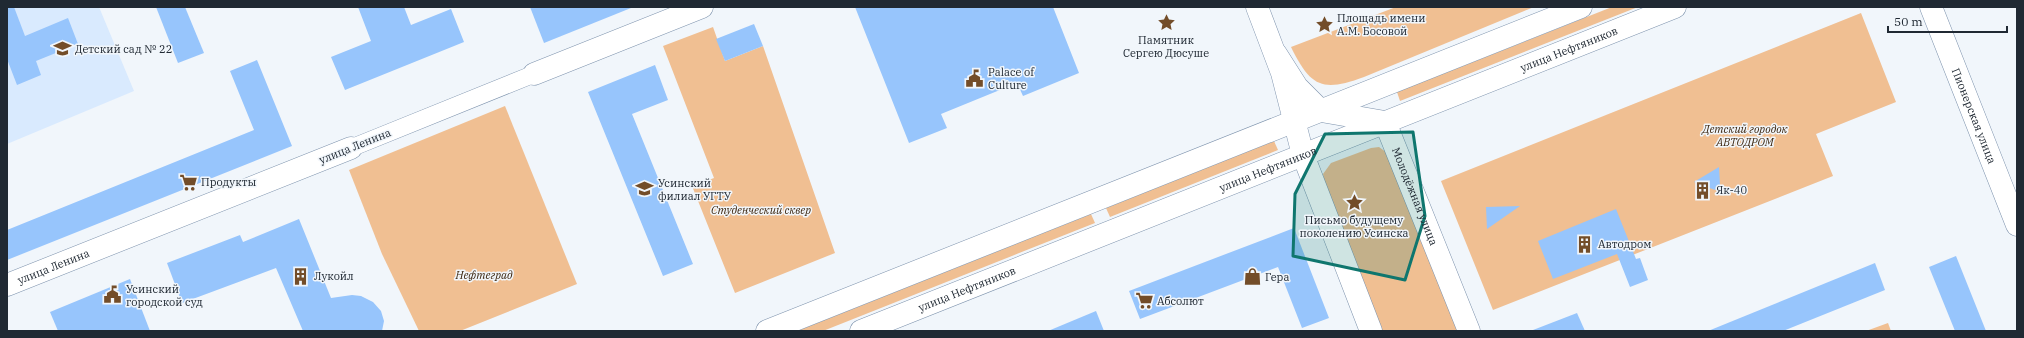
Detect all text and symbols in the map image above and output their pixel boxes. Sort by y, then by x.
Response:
scale bar [1888,8,2007,34]
place label: Площадь имени А.М. Босовой [1337,11,1425,38]
place icon: Памятник Сергею Дюсуше [1156,12,1176,32]
place icon: Площадь имени А.М. Босовой [1314,14,1334,34]
text: 50 m [1894,14,1923,29]
street label: улица Нефтяников [1518,24,1620,75]
place label: Памятник Сергею Дюсуше [1123,33,1209,60]
school or university icon: Детский сад № 22 [52,39,72,59]
place label: Детский сад № 22 [75,42,172,56]
place label: Palace of Culture [988,65,1035,92]
street label: Пионерская улица [1949,66,1999,166]
public building icon: Palace of Culture [965,68,985,88]
park label: Детский городок АВТОДРОМ [1701,122,1789,149]
street label: улица Ленина [317,125,393,167]
street label: улица Нефтяников [1217,143,1319,195]
street label: Молодёжная улица [1389,145,1441,247]
supermarket icon: Продукты [178,172,198,192]
place label: Продукты [201,175,256,189]
place label: Усинский филиал УГТУ [658,176,732,203]
school or university icon: Усинский филиал УГТУ [635,179,655,199]
building icon: Як-40 [1693,180,1713,200]
place label: Як-40 [1716,183,1747,197]
place icon: Письмо будущему поколению Усинска [1344,192,1364,212]
park label: Студенческий сквер [711,203,811,217]
place label: Письмо будущему поколению Усинска [1299,213,1409,240]
building icon: Автодром [1575,234,1595,254]
place label: Автодром [1598,237,1652,251]
street label: улица Ленина [15,246,92,287]
street label: улица Нефтяников [916,263,1018,315]
building icon: Лукойл [291,266,311,286]
shop icon: Гера [1242,267,1262,287]
park label: Нефтеград [455,268,513,282]
place label: Лукойл [314,269,354,283]
place label: Гера [1265,270,1289,284]
place label: Усинский городской суд [126,282,203,309]
public building icon: Усинский городской суд [103,285,123,305]
supermarket icon: Абсолют [1134,291,1154,311]
place label: Абсолют [1157,294,1204,308]

